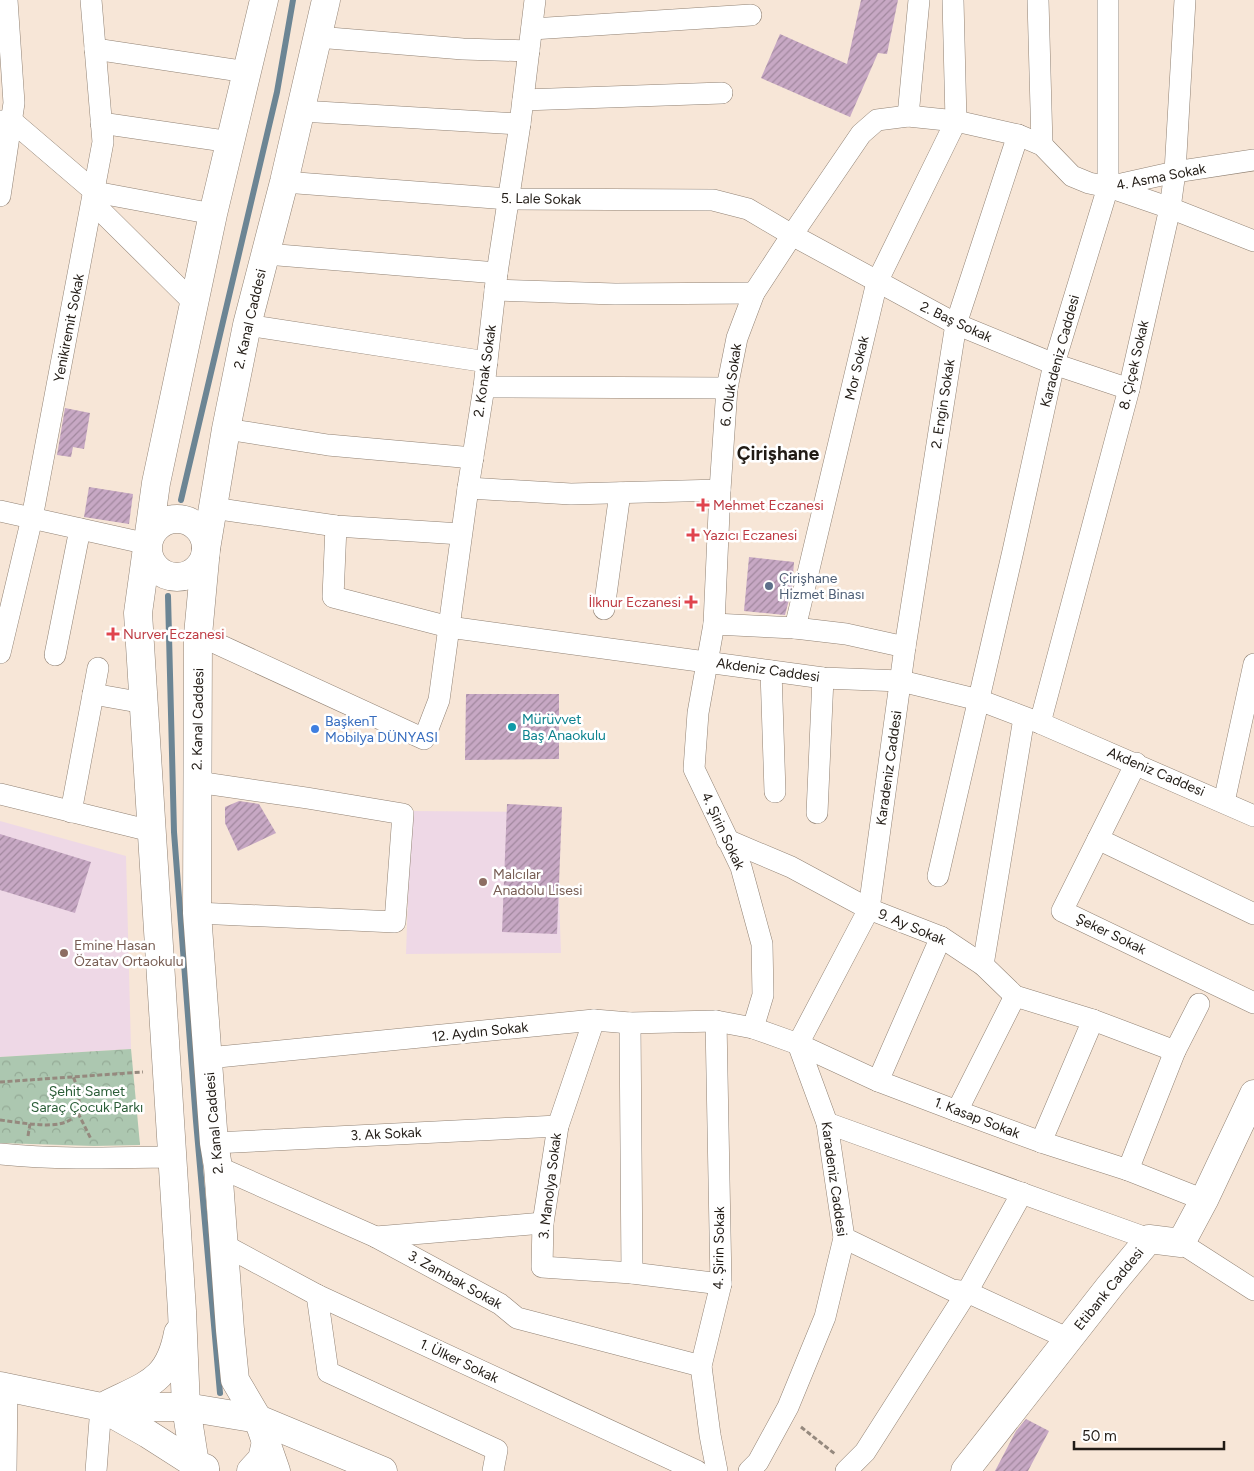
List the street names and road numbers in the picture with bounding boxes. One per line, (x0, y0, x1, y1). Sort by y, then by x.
street label: 4. Asma Sokak (1115, 160, 1207, 194)
street label: 5. Lale Sokak (501, 190, 582, 208)
street label: 2. Kanal Caddesi (230, 267, 270, 371)
street label: Yenikiremit Sokak (50, 272, 88, 384)
street label: Karadeniz Caddesi (1037, 293, 1083, 409)
street label: 2. Baş Sokak (917, 298, 995, 346)
street label: 8. Çiçek Sokak (1115, 319, 1153, 411)
street label: 2. Konak Sokak (470, 323, 500, 418)
street label: Mor Sokak (841, 334, 873, 402)
street label: 6. Oluk Sokak (717, 342, 745, 428)
street label: 2. Engin Sokak (928, 358, 958, 450)
street label: Akdeniz Caddesi (715, 654, 821, 686)
street label: 2. Kanal Caddesi (189, 668, 207, 770)
street label: Karadeniz Caddesi (873, 710, 905, 826)
street label: Akdeniz Caddesi (1105, 744, 1207, 800)
street label: 4. Şirin Sokak (698, 790, 748, 873)
street label: 9. Ay Sokak (876, 905, 949, 949)
street label: Şeker Sokak (1073, 910, 1149, 958)
street label: 12. Aydın Sokak (431, 1018, 529, 1045)
street label: 2. Kanal Caddesi (201, 1071, 227, 1175)
street label: 1. Kasap Sokak (932, 1094, 1022, 1142)
street label: Karadeniz Caddesi (818, 1121, 850, 1237)
street label: 3. Ak Sokak (350, 1124, 422, 1144)
street label: 3. Manolya Sokak (535, 1132, 565, 1240)
street label: 4. Şirin Sokak (710, 1206, 728, 1290)
street label: Etibank Caddesi (1071, 1244, 1147, 1334)
street label: 3. Zambak Sokak (405, 1247, 505, 1313)
street label: 1. Ülker Sokak (417, 1335, 501, 1387)

